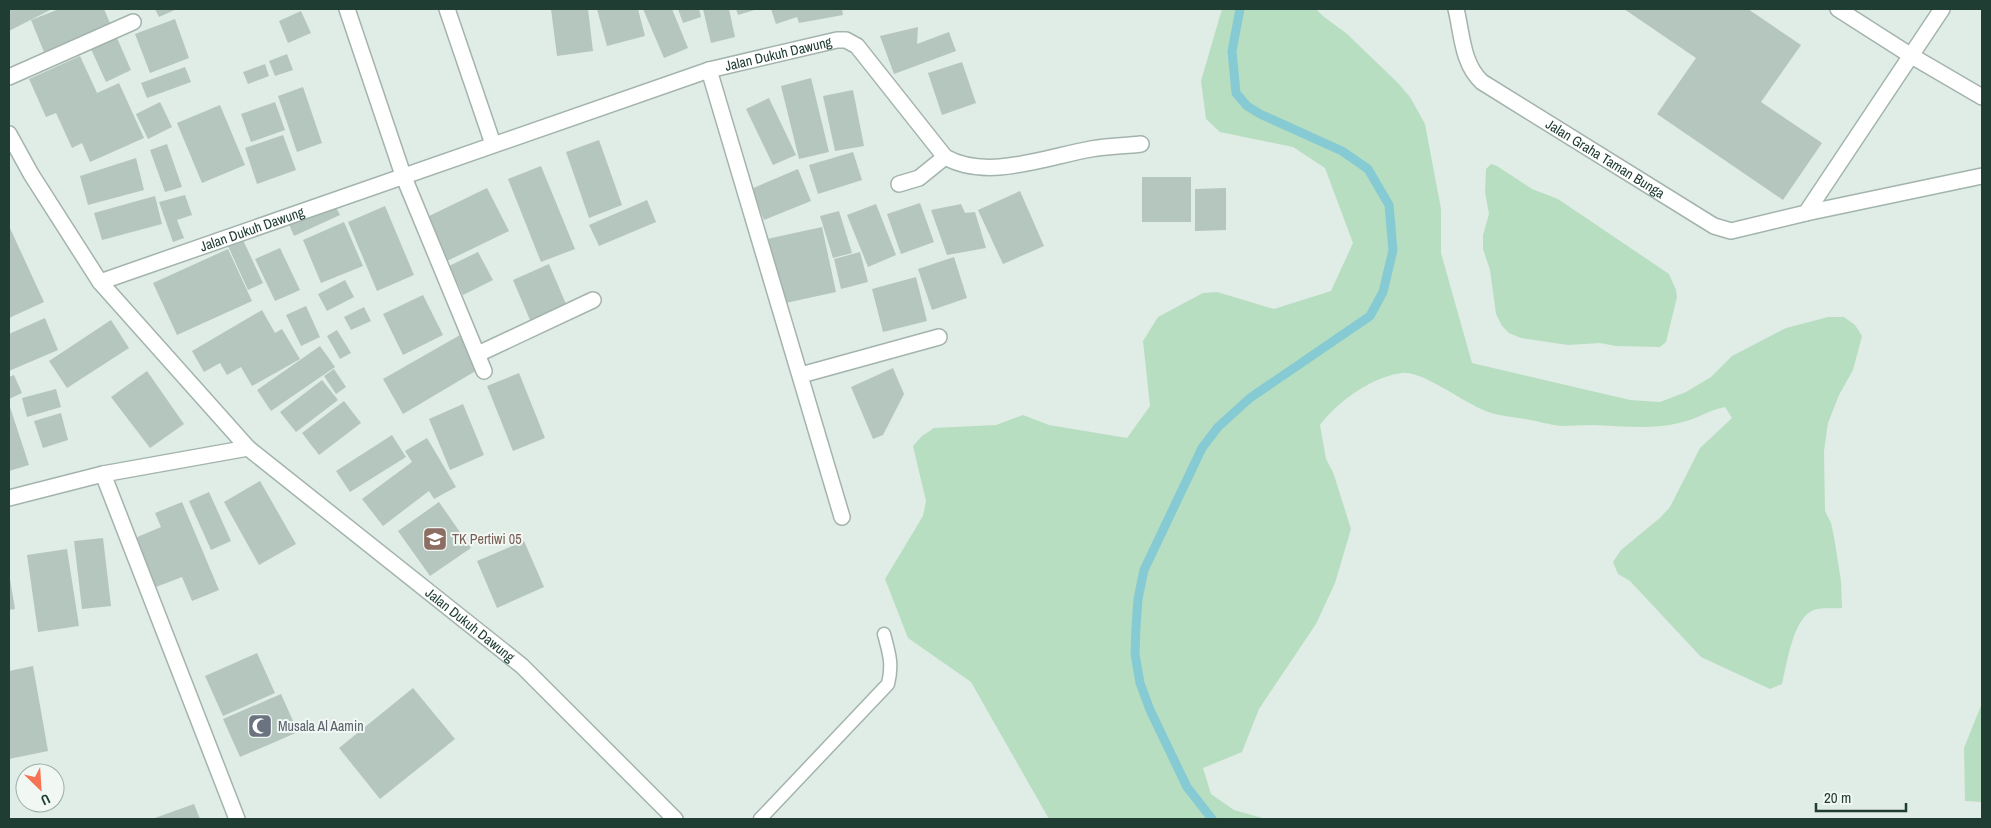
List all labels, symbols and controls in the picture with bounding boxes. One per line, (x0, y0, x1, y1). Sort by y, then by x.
street label: Jalan Dukuh Dawung (723, 32, 834, 75)
street label: Jalan Graha Taman Bunga (1542, 115, 1669, 203)
street label: Jalan Dukuh Dawung (197, 202, 307, 256)
school or university icon: TK Pertiwi 05 (422, 526, 448, 552)
place label: TK Pertiwi 05 (452, 530, 522, 548)
street label: Jalan Dukuh Dawung (422, 584, 519, 666)
mosque icon: Musala Al Aamin (247, 713, 273, 739)
place label: Musala Al Aamin (278, 717, 364, 735)
north arrow (15, 763, 65, 813)
scale bar (1816, 780, 1906, 812)
text: 20 m (1824, 787, 1851, 808)
text: U (38, 790, 53, 810)

